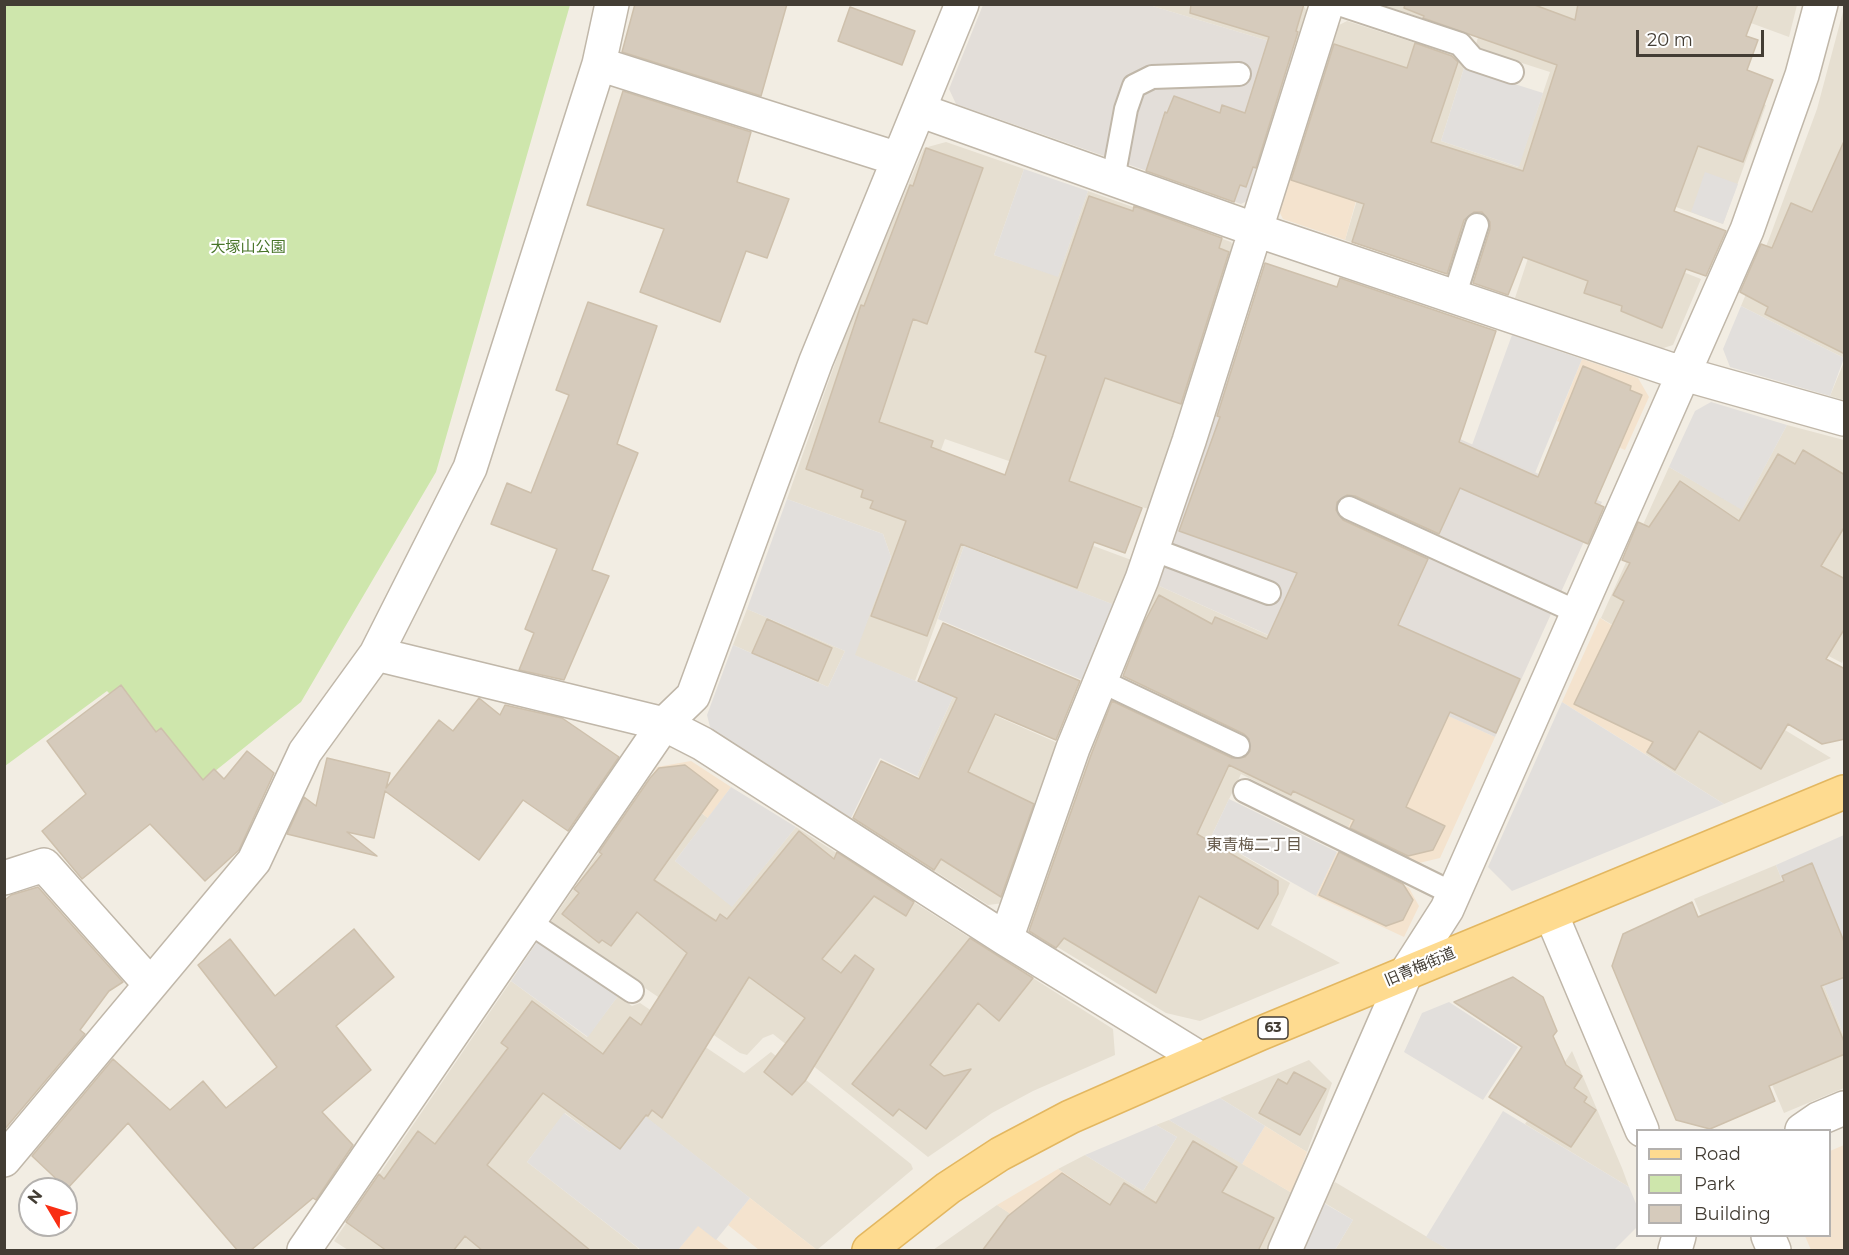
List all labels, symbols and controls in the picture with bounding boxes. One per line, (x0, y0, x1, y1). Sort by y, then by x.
scale bar (1639, 18, 1766, 56)
text: 20 m (1647, 29, 1693, 51)
park label: 大塚山公園 (211, 239, 285, 257)
district label: 東青梅二丁目 (1206, 835, 1302, 855)
street label: 旧青梅街道 (1382, 944, 1458, 990)
road number: 63 (1258, 1017, 1288, 1039)
legend (1636, 1129, 1831, 1237)
text: Road (1694, 1143, 1741, 1165)
text: Park (1694, 1173, 1735, 1195)
north arrow (18, 1177, 78, 1237)
text: N (24, 1186, 46, 1208)
text: Building (1694, 1203, 1771, 1225)

